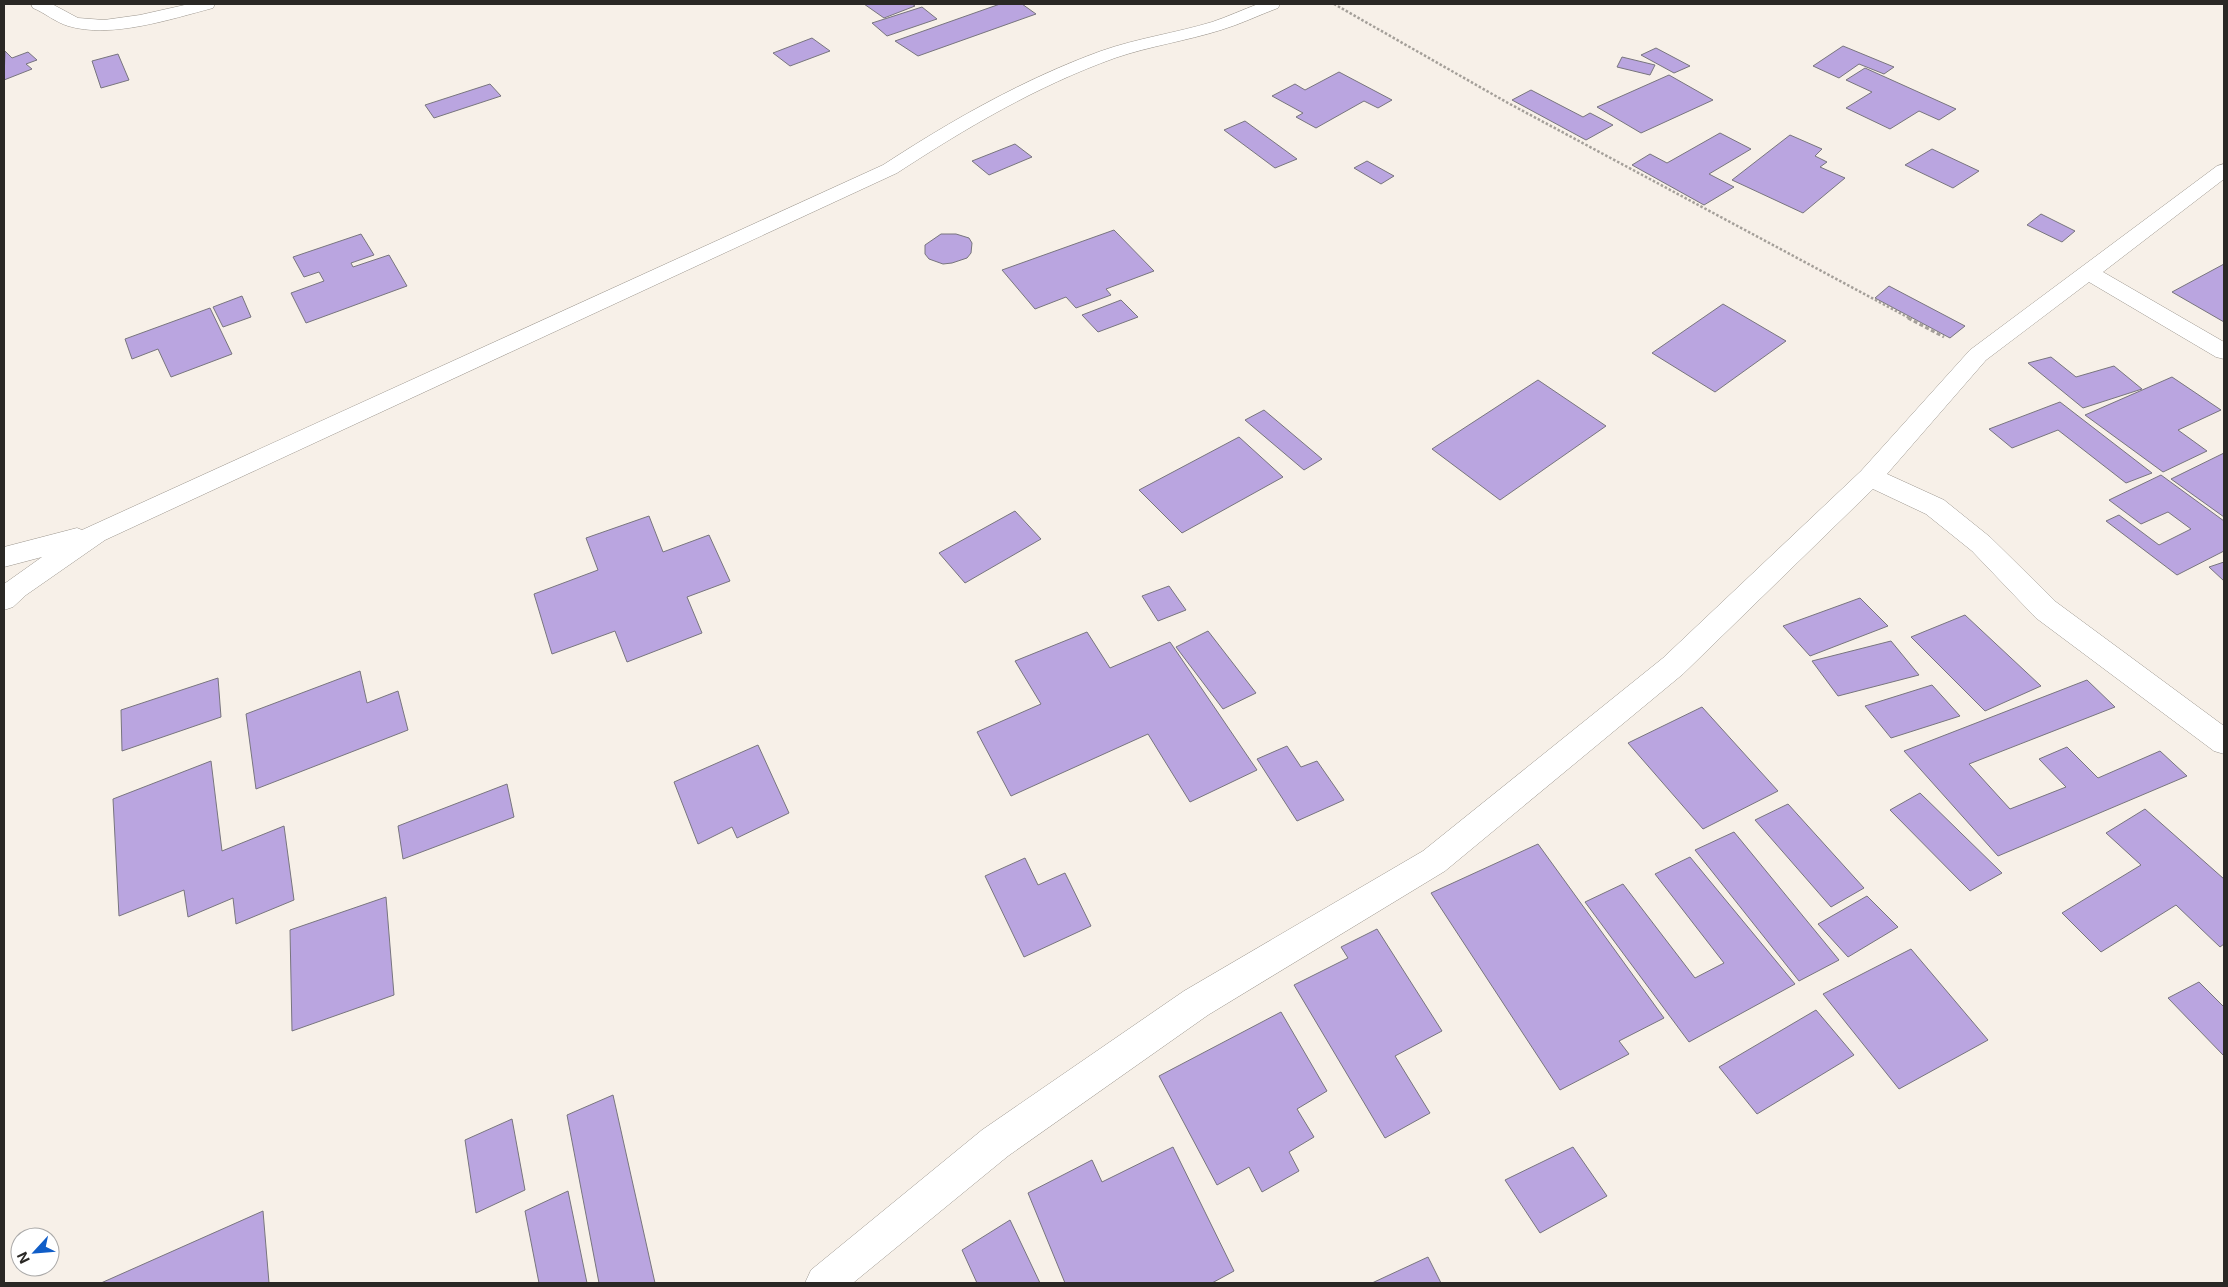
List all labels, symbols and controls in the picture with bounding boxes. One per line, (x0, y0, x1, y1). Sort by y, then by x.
north arrow (10, 1227, 60, 1277)
text: N (13, 1249, 33, 1266)

